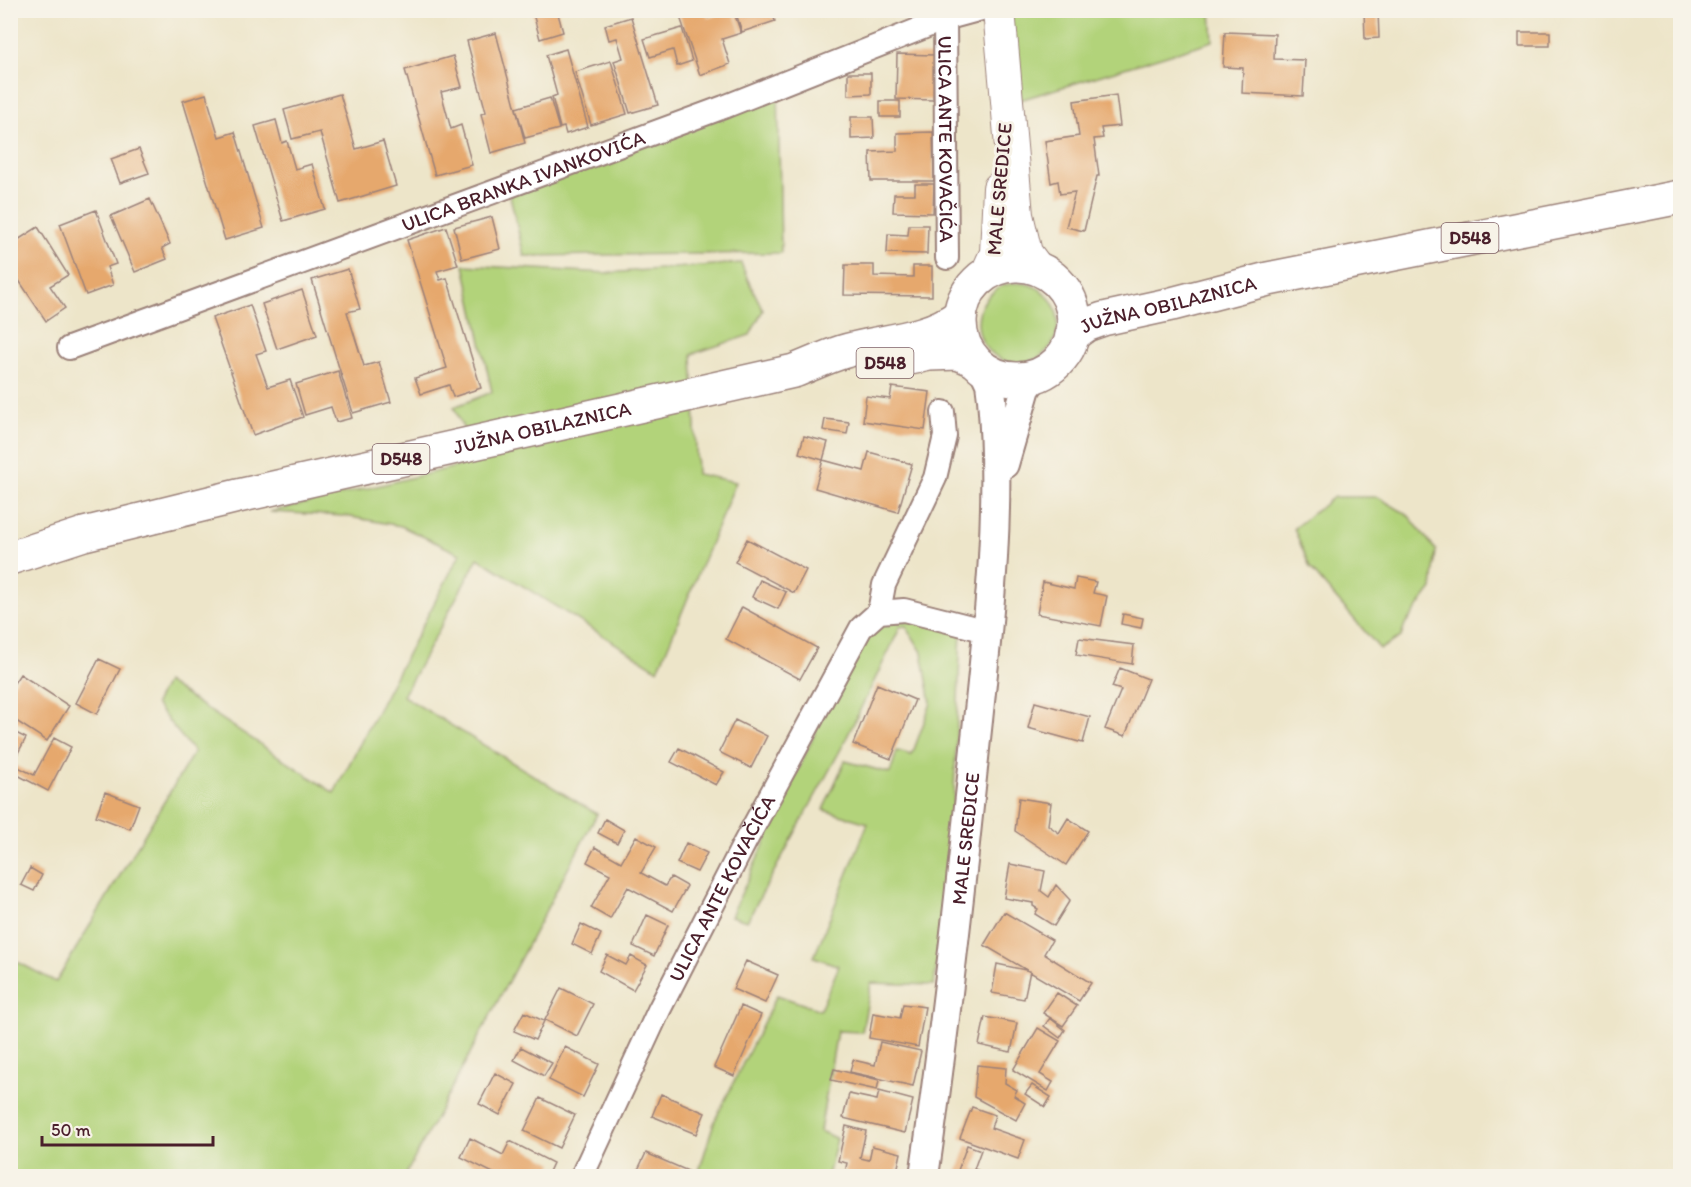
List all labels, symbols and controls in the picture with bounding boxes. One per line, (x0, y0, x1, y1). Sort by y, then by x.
street label: ULICA ANTE KOVAČIĆA (933, 35, 959, 243)
street label: MALE SREDICE (981, 122, 1017, 256)
street label: ULICA BRANKA IVANKOVIĆA (398, 125, 648, 237)
road number: D548 (1442, 223, 1498, 253)
street label: JUŽNA OBILAZNICA (1074, 270, 1259, 338)
road number: D548 (856, 348, 914, 378)
street label: JUŽNA OBILAZNICA (451, 396, 633, 459)
road number: D548 (372, 444, 430, 474)
street label: MALE SREDICE (946, 771, 984, 906)
street label: ULICA ANTE KOVAČIĆA (664, 791, 780, 986)
scale bar (42, 1109, 213, 1147)
text: 50 m (51, 1119, 91, 1141)

